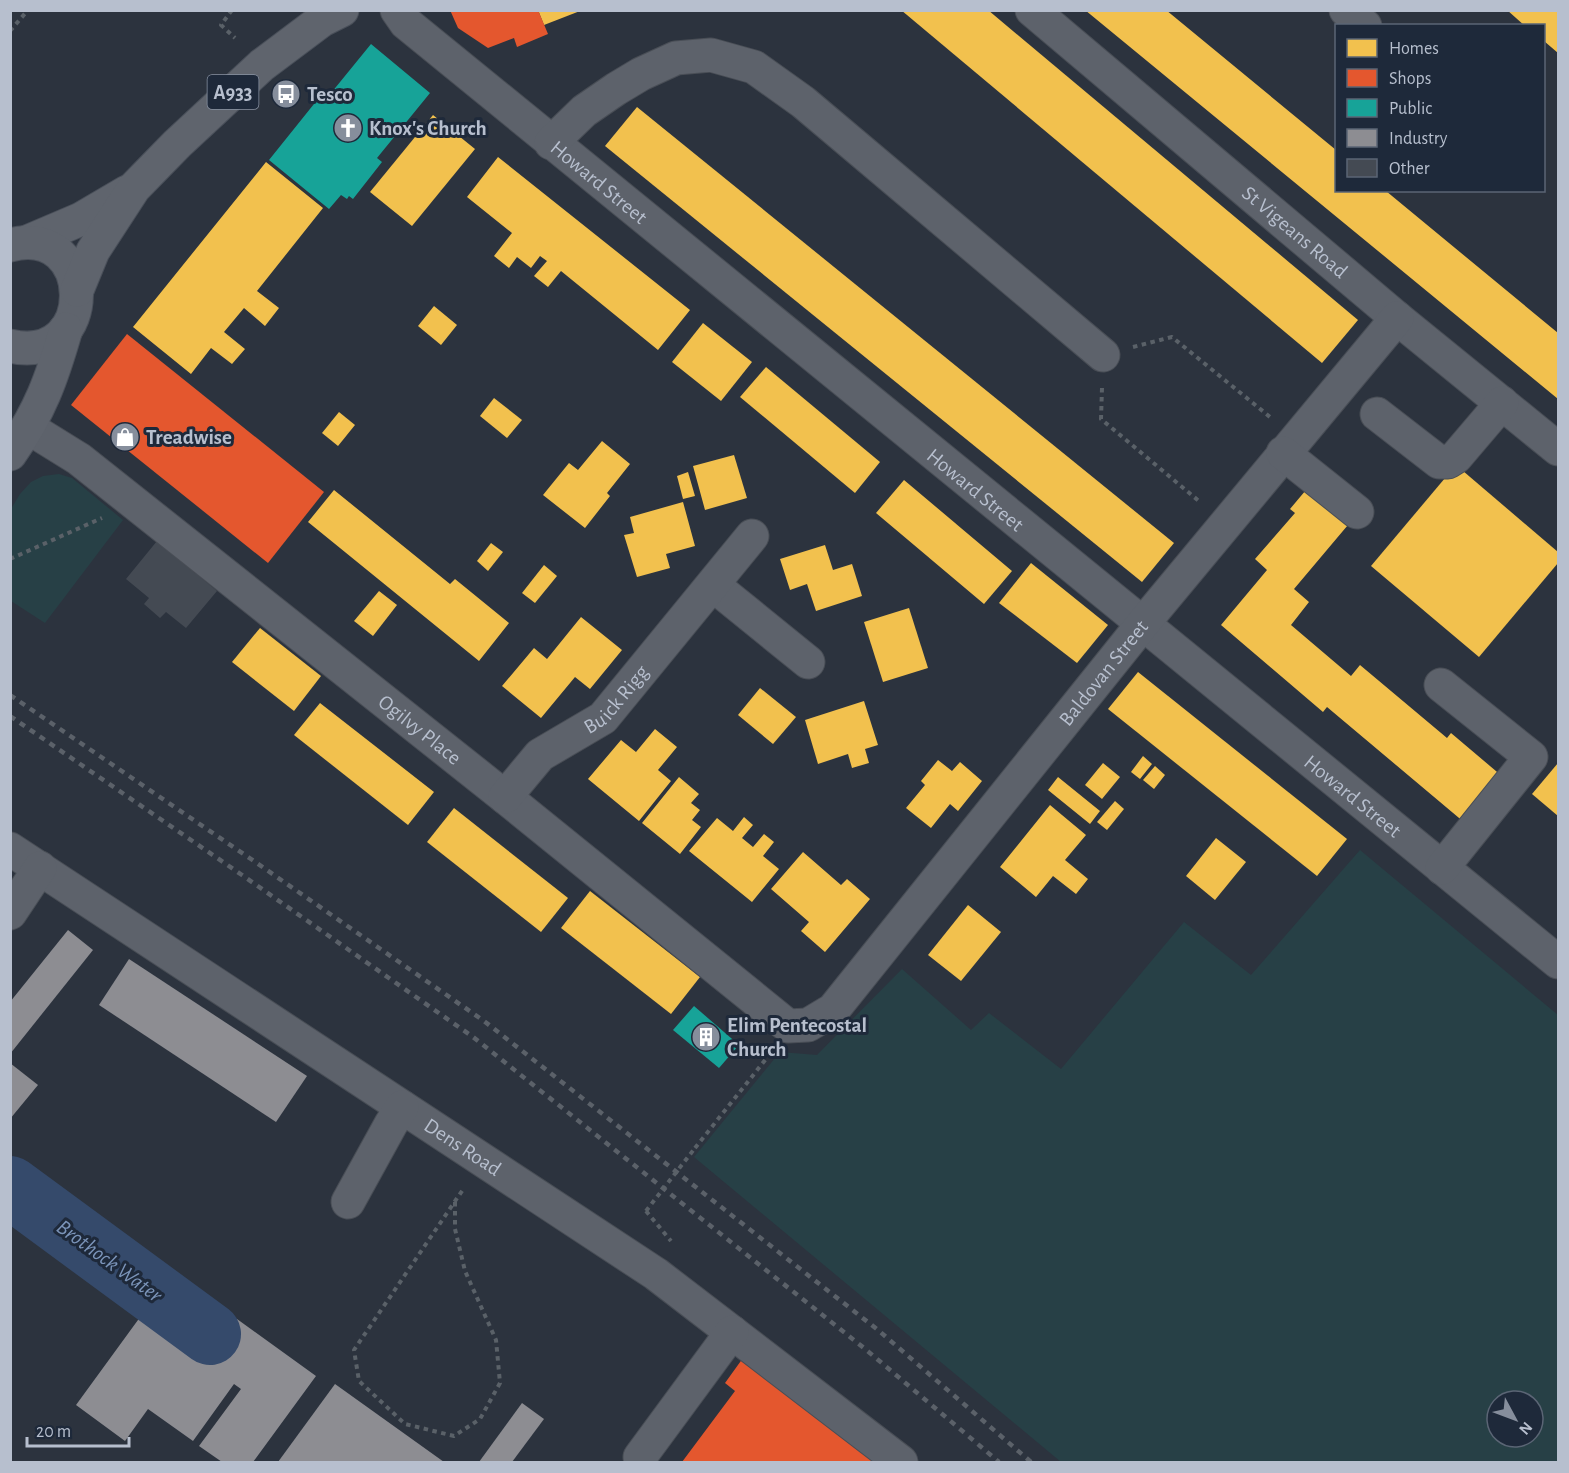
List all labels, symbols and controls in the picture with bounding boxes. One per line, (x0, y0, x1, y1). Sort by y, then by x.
legend (1335, 24, 1545, 192)
text: Homes (1389, 40, 1439, 58)
text: Shops (1389, 70, 1431, 88)
road number: A933 (208, 75, 258, 109)
bus stop icon: Tesco (270, 78, 302, 110)
place label: Tesco (307, 84, 353, 105)
text: Public (1389, 100, 1432, 118)
church icon: Knox's Church (332, 112, 364, 144)
place label: Knox's Church (369, 118, 487, 139)
text: Industry (1389, 130, 1448, 148)
street label: Howard Street (547, 137, 651, 228)
text: Other (1389, 160, 1430, 178)
street label: St Vigeans Road (1238, 182, 1351, 282)
shop icon: Treadwise (109, 421, 141, 453)
place label: Treadwise (146, 427, 232, 448)
street label: Howard Street (923, 445, 1028, 536)
street label: Baldovan Street (1055, 616, 1152, 730)
street label: Buick Rigg (580, 661, 653, 738)
street label: Ogilvy Place (374, 691, 465, 769)
street label: Howard Street (1300, 751, 1405, 842)
place label: Elim Pentecostal Church (727, 1015, 867, 1060)
building icon: Elim Pentecostal Church (690, 1021, 722, 1053)
street label: Dens Road (420, 1115, 505, 1180)
water label: Brothock Water (53, 1215, 167, 1307)
north arrow (1485, 1389, 1545, 1449)
scale bar (27, 1410, 129, 1448)
text: N (1516, 1419, 1535, 1438)
text: 20 m (36, 1423, 71, 1441)

